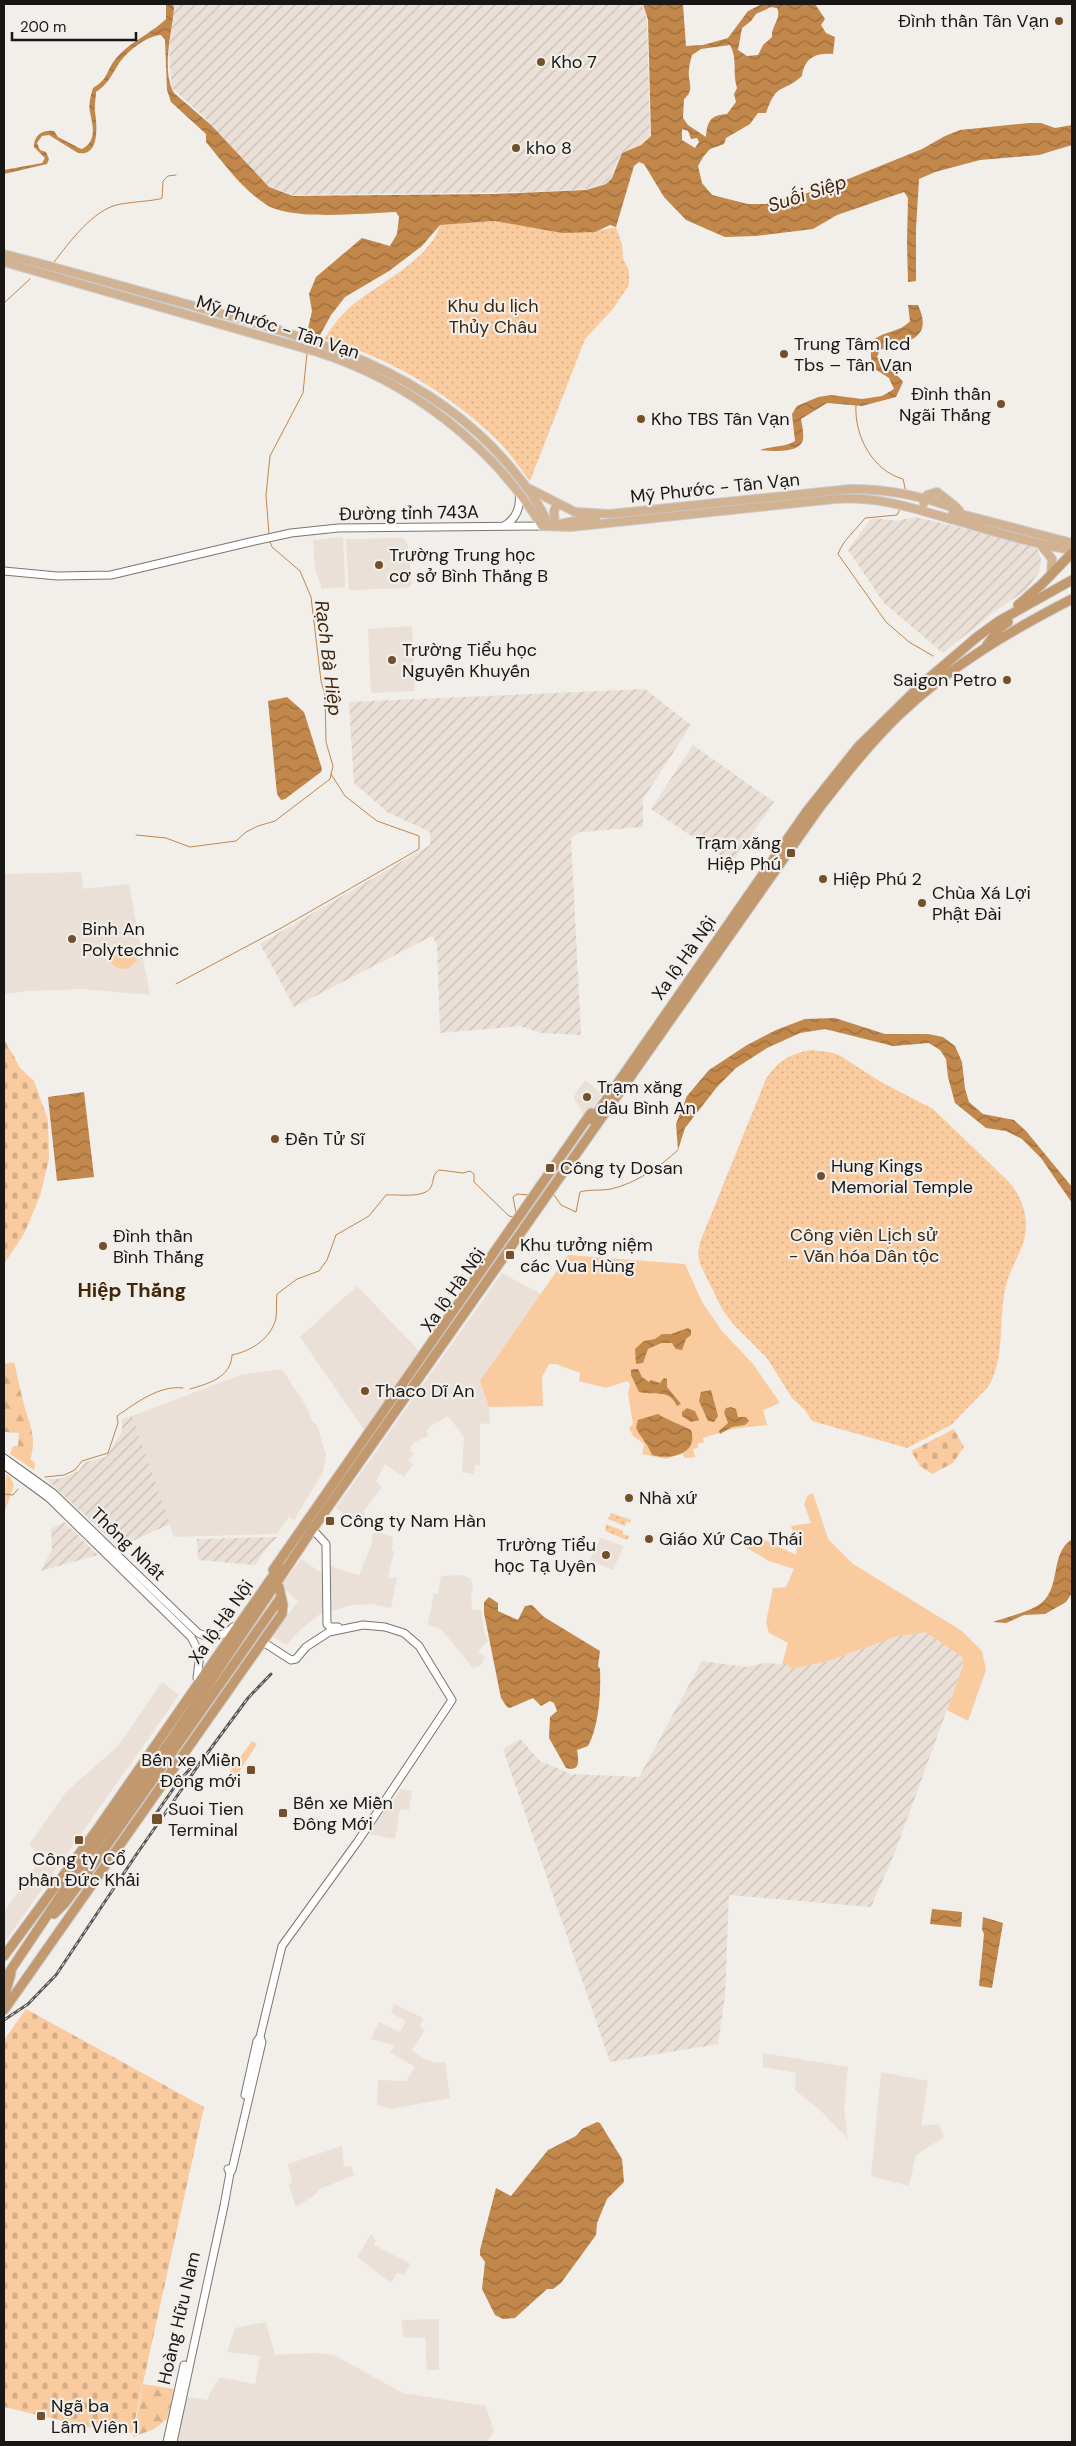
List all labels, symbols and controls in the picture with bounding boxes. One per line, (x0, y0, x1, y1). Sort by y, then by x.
place label: Đình thần Tân Vạn (898, 9, 1049, 33)
scale bar (12, 10, 136, 42)
marker: Đình thần Tân Vạn (1053, 15, 1065, 27)
text: 200 m (20, 17, 66, 37)
place label: Kho 7 (551, 50, 597, 74)
marker: Kho 7 (535, 56, 547, 68)
place label: kho 8 (526, 136, 572, 160)
marker: kho 8 (510, 142, 522, 154)
water label: Suối Siệp (765, 169, 850, 218)
street label: Mỹ Phước - Tân Vạn (193, 289, 363, 365)
park label: Khu du lịch Thủy Châu (447, 294, 539, 339)
place label: Trung Tâm Icd Tbs – Tân Vạn (794, 332, 912, 377)
marker: Trung Tâm Icd Tbs – Tân Vạn (778, 348, 790, 360)
place label: Đình thần Ngãi Thắng (899, 382, 991, 427)
marker: Đình thần Ngãi Thắng (995, 398, 1007, 410)
place label: Kho TBS Tân Vạn (651, 407, 790, 431)
marker: Kho TBS Tân Vạn (635, 413, 647, 425)
street label: Mỹ Phước - Tân Vạn (629, 467, 801, 509)
street label: Đường tỉnh 743A (339, 500, 479, 526)
place label: Trường Trung học cơ sở Bình Thắng B (389, 543, 548, 588)
marker: Trường Trung học cơ sở Bình Thắng B (373, 559, 385, 571)
water label: Rạch Bà Hiệp (309, 599, 348, 717)
place label: Trường Tiểu học Nguyễn Khuyến (402, 638, 537, 683)
marker: Trường Tiểu học Nguyễn Khuyến (386, 654, 398, 666)
place label: Saigon Petro (893, 668, 997, 692)
marker: Saigon Petro (1001, 674, 1013, 686)
place label: Trạm xăng Hiệp Phú (695, 831, 781, 876)
marker: Trạm xăng Hiệp Phú (785, 847, 797, 859)
place label: Hiệp Phú 2 (833, 867, 922, 891)
marker: Hiệp Phú 2 (817, 873, 829, 885)
place label: Chùa Xá Lợi Phật Đài (932, 881, 1031, 926)
marker: Chùa Xá Lợi Phật Đài (916, 897, 928, 909)
street label: Xa lộ Hà Nội (646, 911, 722, 1005)
place label: Binh An Polytechnic (82, 917, 179, 962)
marker: Binh An Polytechnic (66, 933, 78, 945)
place label: Trạm xăng dầu Bình An (597, 1075, 696, 1120)
marker: Trạm xăng dầu Bình An (581, 1091, 593, 1103)
place label: Đền Tử Sĩ (285, 1127, 365, 1151)
marker: Đền Tử Sĩ (269, 1133, 281, 1145)
place label: Hung Kings Memorial Temple (831, 1154, 973, 1199)
place label: Công ty Dosan (560, 1156, 683, 1180)
marker: Công ty Dosan (544, 1162, 556, 1174)
marker: Hung Kings Memorial Temple (815, 1170, 827, 1182)
park label: Công viên Lịch sử - Văn hóa Dân tộc (789, 1223, 939, 1268)
place label: Đình thần Bình Thắng (113, 1224, 204, 1269)
place label: Khu tưởng niệm các Vua Hùng (520, 1233, 653, 1278)
marker: Đình thần Bình Thắng (97, 1240, 109, 1252)
street label: Xa lộ Hà Nội (415, 1243, 491, 1337)
marker: Khu tưởng niệm các Vua Hùng (504, 1249, 516, 1261)
district label: Hiệp Thắng (78, 1277, 187, 1303)
place label: Thaco Dĩ An (375, 1379, 474, 1403)
marker: Thaco Dĩ An (359, 1385, 371, 1397)
place label: Nhà xứ (639, 1486, 697, 1510)
marker: Nhà xứ (623, 1492, 635, 1504)
street label: Thống Nhất (85, 1502, 171, 1586)
place label: Công ty Nam Hàn (340, 1509, 486, 1533)
marker: Công ty Nam Hàn (324, 1515, 336, 1527)
place label: Giáo Xứ Cao Thái (659, 1527, 803, 1551)
place label: Trường Tiểu học Tạ Uyên (494, 1533, 596, 1578)
marker: Giáo Xứ Cao Thái (643, 1533, 655, 1545)
marker: Trường Tiểu học Tạ Uyên (600, 1549, 612, 1561)
street label: Xa lộ Hà Nội (183, 1575, 259, 1669)
place label: Bến xe Miền Đông mới (141, 1748, 241, 1793)
marker: Bến xe Miền Đông mới (245, 1764, 257, 1776)
place label: Bến xe Miền Đông Mới (293, 1791, 393, 1836)
place label: Suoi Tien Terminal (168, 1797, 244, 1842)
marker: Bến xe Miền Đông Mới (277, 1807, 289, 1819)
marker: Suoi Tien Terminal (150, 1812, 164, 1826)
marker: Công ty Cổ phần Đức Khải (73, 1834, 85, 1846)
place label: Công ty Cổ phần Đức Khải (18, 1847, 140, 1892)
street label: Hoàng Hữu Nam (152, 2249, 206, 2387)
place label: Ngã ba Lâm Viên 1 (51, 2394, 138, 2439)
marker: Ngã ba Lâm Viên 1 (35, 2410, 47, 2422)

